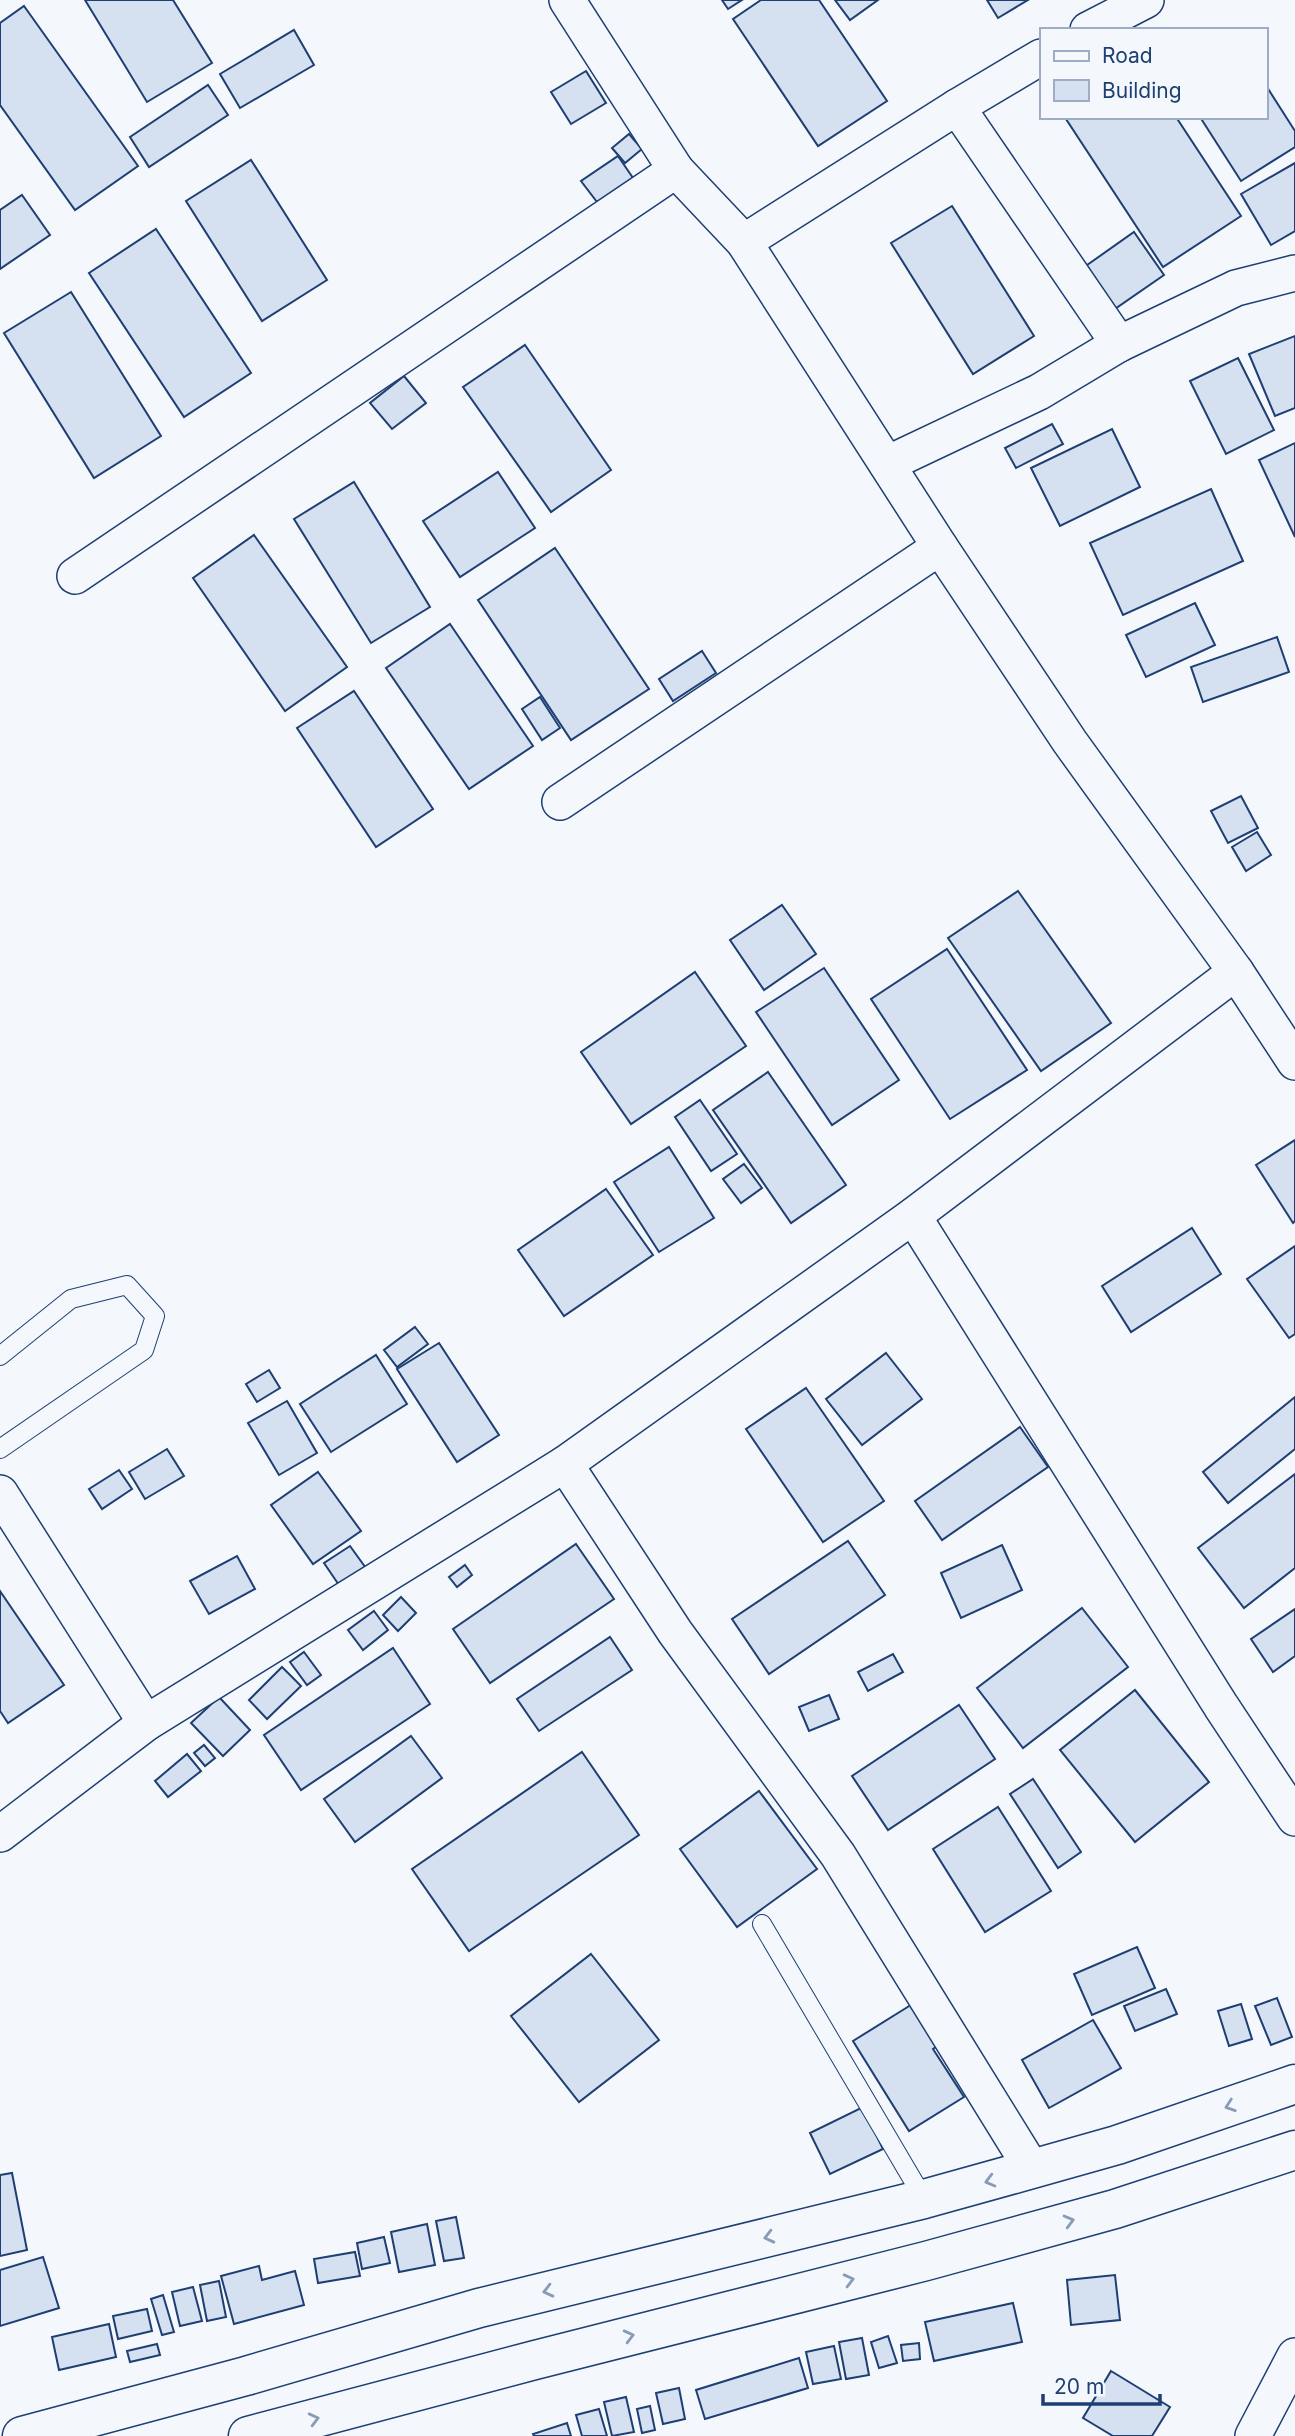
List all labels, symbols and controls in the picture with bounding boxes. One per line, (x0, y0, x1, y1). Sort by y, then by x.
legend (1040, 28, 1267, 119)
text: Road (1102, 43, 1153, 68)
text: Building (1102, 78, 1182, 103)
one-way arrow (1225, 2098, 1237, 2112)
one-way arrow (984, 2173, 996, 2187)
one-way arrow (1063, 2215, 1075, 2229)
one-way arrow (763, 2229, 775, 2243)
one-way arrow (843, 2274, 855, 2288)
one-way arrow (542, 2283, 554, 2297)
one-way arrow (623, 2330, 635, 2344)
scale bar (1043, 2362, 1160, 2406)
text: 20 m (1054, 2374, 1104, 2399)
one-way arrow (308, 2413, 320, 2427)

